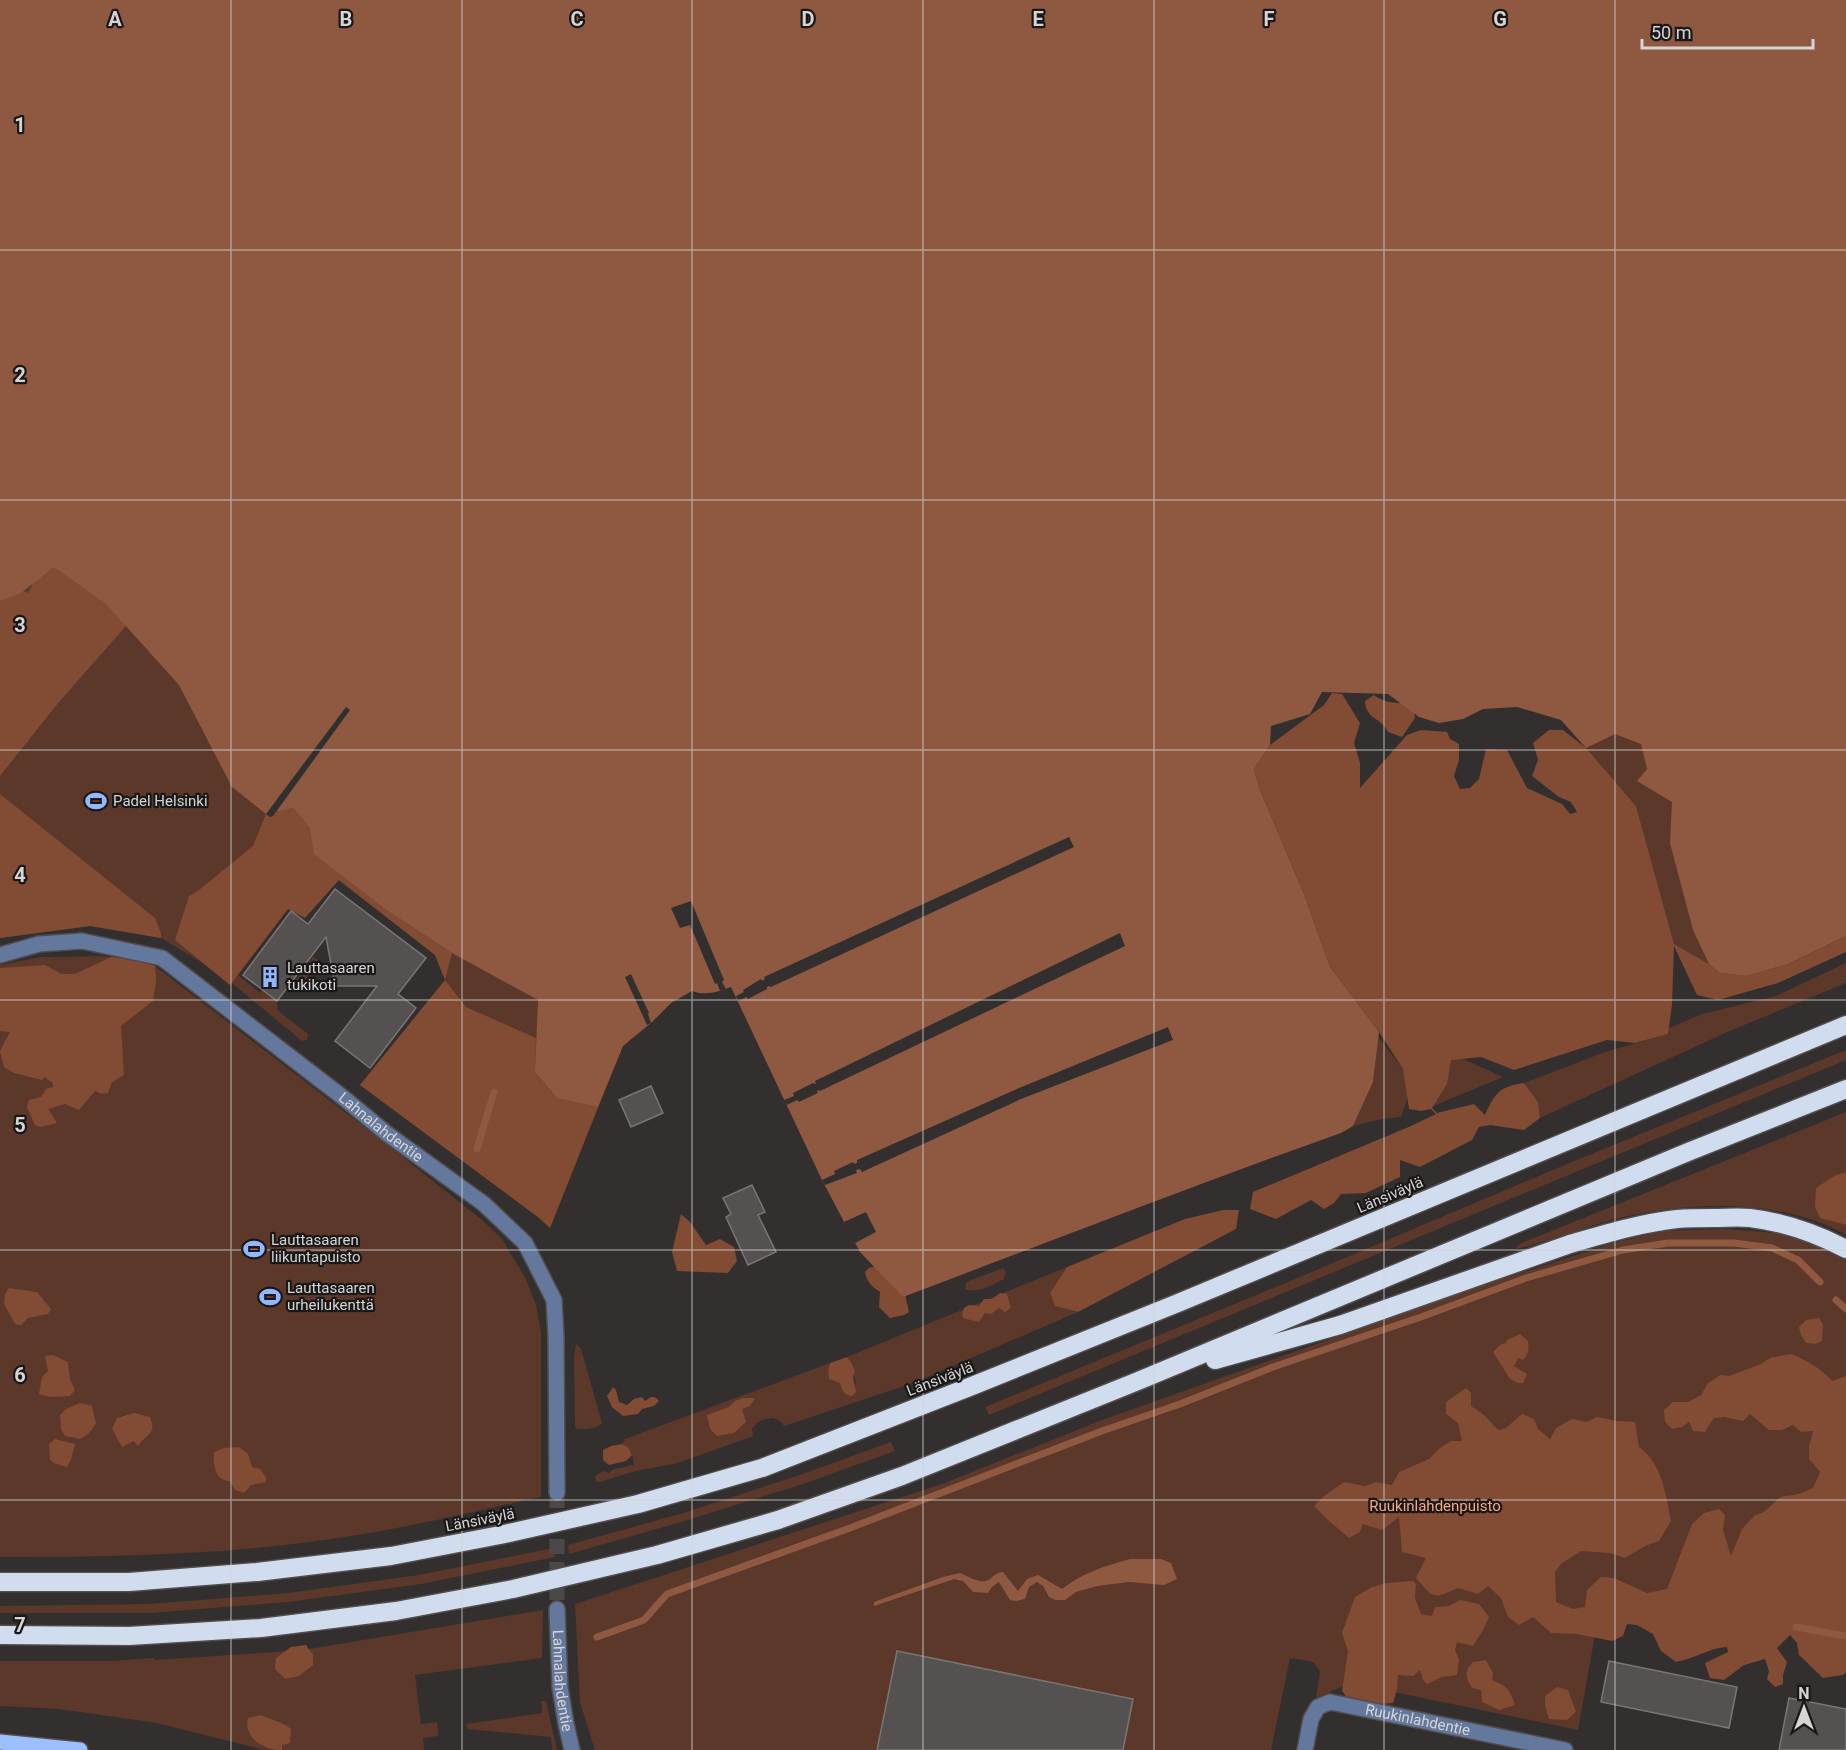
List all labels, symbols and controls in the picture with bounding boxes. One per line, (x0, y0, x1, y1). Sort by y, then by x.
text: A (108, 7, 122, 31)
text: B (340, 7, 352, 31)
text: C (570, 7, 584, 31)
text: D (802, 7, 815, 31)
text: E (1032, 7, 1044, 31)
text: F (1264, 7, 1275, 31)
text: G (1493, 7, 1507, 31)
scale bar (1642, 12, 1813, 50)
text: 50 m (1651, 22, 1691, 43)
text: 1 (14, 113, 26, 137)
text: 2 (14, 363, 26, 387)
text: 3 (14, 613, 26, 637)
sports icon: Padel Helsinki (84, 789, 108, 813)
place label: Padel Helsinki (113, 792, 208, 810)
text: 4 (14, 863, 26, 887)
place label: Lauttasaaren tukikoti (287, 959, 375, 994)
building icon: Lauttasaaren tukikoti (258, 965, 282, 989)
street label: Lahnalahdentie (335, 1088, 427, 1166)
text: 5 (14, 1113, 26, 1137)
street label: Länsiväylä (1354, 1173, 1426, 1217)
place label: Lauttasaaren liikuntapuisto (271, 1231, 361, 1266)
sports icon: Lauttasaaren liikuntapuisto (242, 1237, 266, 1261)
place label: Lauttasaaren urheilukenttä (287, 1279, 375, 1314)
sports icon: Lauttasaaren urheilukenttä (258, 1285, 282, 1309)
street label: Länsiväylä (904, 1358, 976, 1400)
text: 6 (14, 1363, 26, 1387)
park label: Ruukinlahdenpuisto (1369, 1497, 1501, 1515)
street label: Länsiväylä (444, 1504, 516, 1536)
text: 7 (14, 1613, 26, 1637)
street label: Lahnalahdentie (549, 1629, 576, 1734)
north arrow (1774, 1678, 1834, 1738)
text: N (1798, 1684, 1810, 1703)
street label: Ruukinlahdentie (1364, 1700, 1472, 1739)

